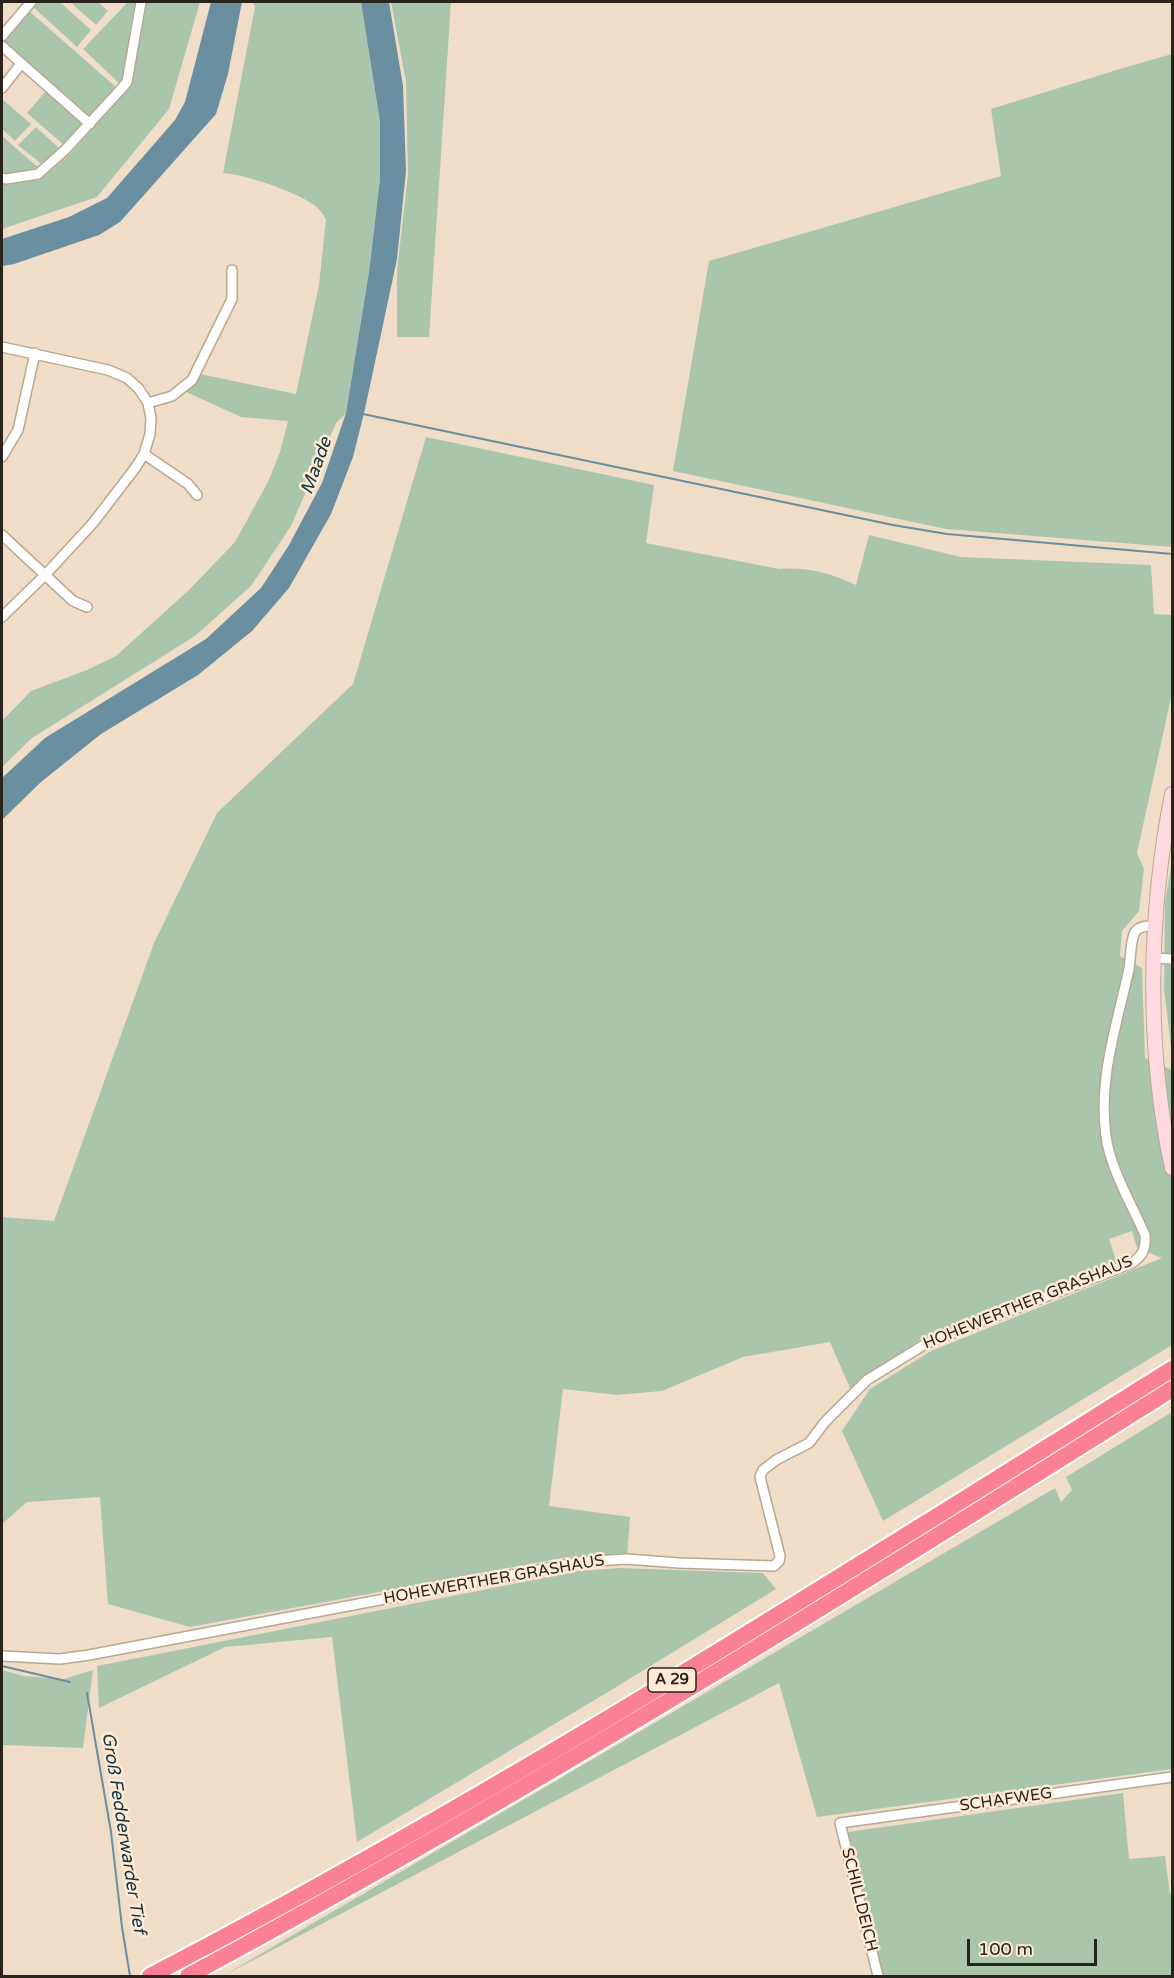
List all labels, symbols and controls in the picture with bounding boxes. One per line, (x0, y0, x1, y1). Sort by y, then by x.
water label: Maade (297, 435, 337, 497)
street label: HOHEWERTHER GRASHAUS (921, 1252, 1135, 1354)
street label: HOHEWERTHER GRASHAUS (382, 1551, 606, 1609)
road number: A 29 (648, 1668, 696, 1692)
water label: Groß Fedderwarder Tief (96, 1731, 150, 1935)
street label: SCHAFWEG (959, 1784, 1053, 1816)
street label: SCHILLDEICH (837, 1846, 881, 1954)
scale bar (970, 1927, 1100, 1965)
text: 100 m (978, 1938, 1033, 1960)

